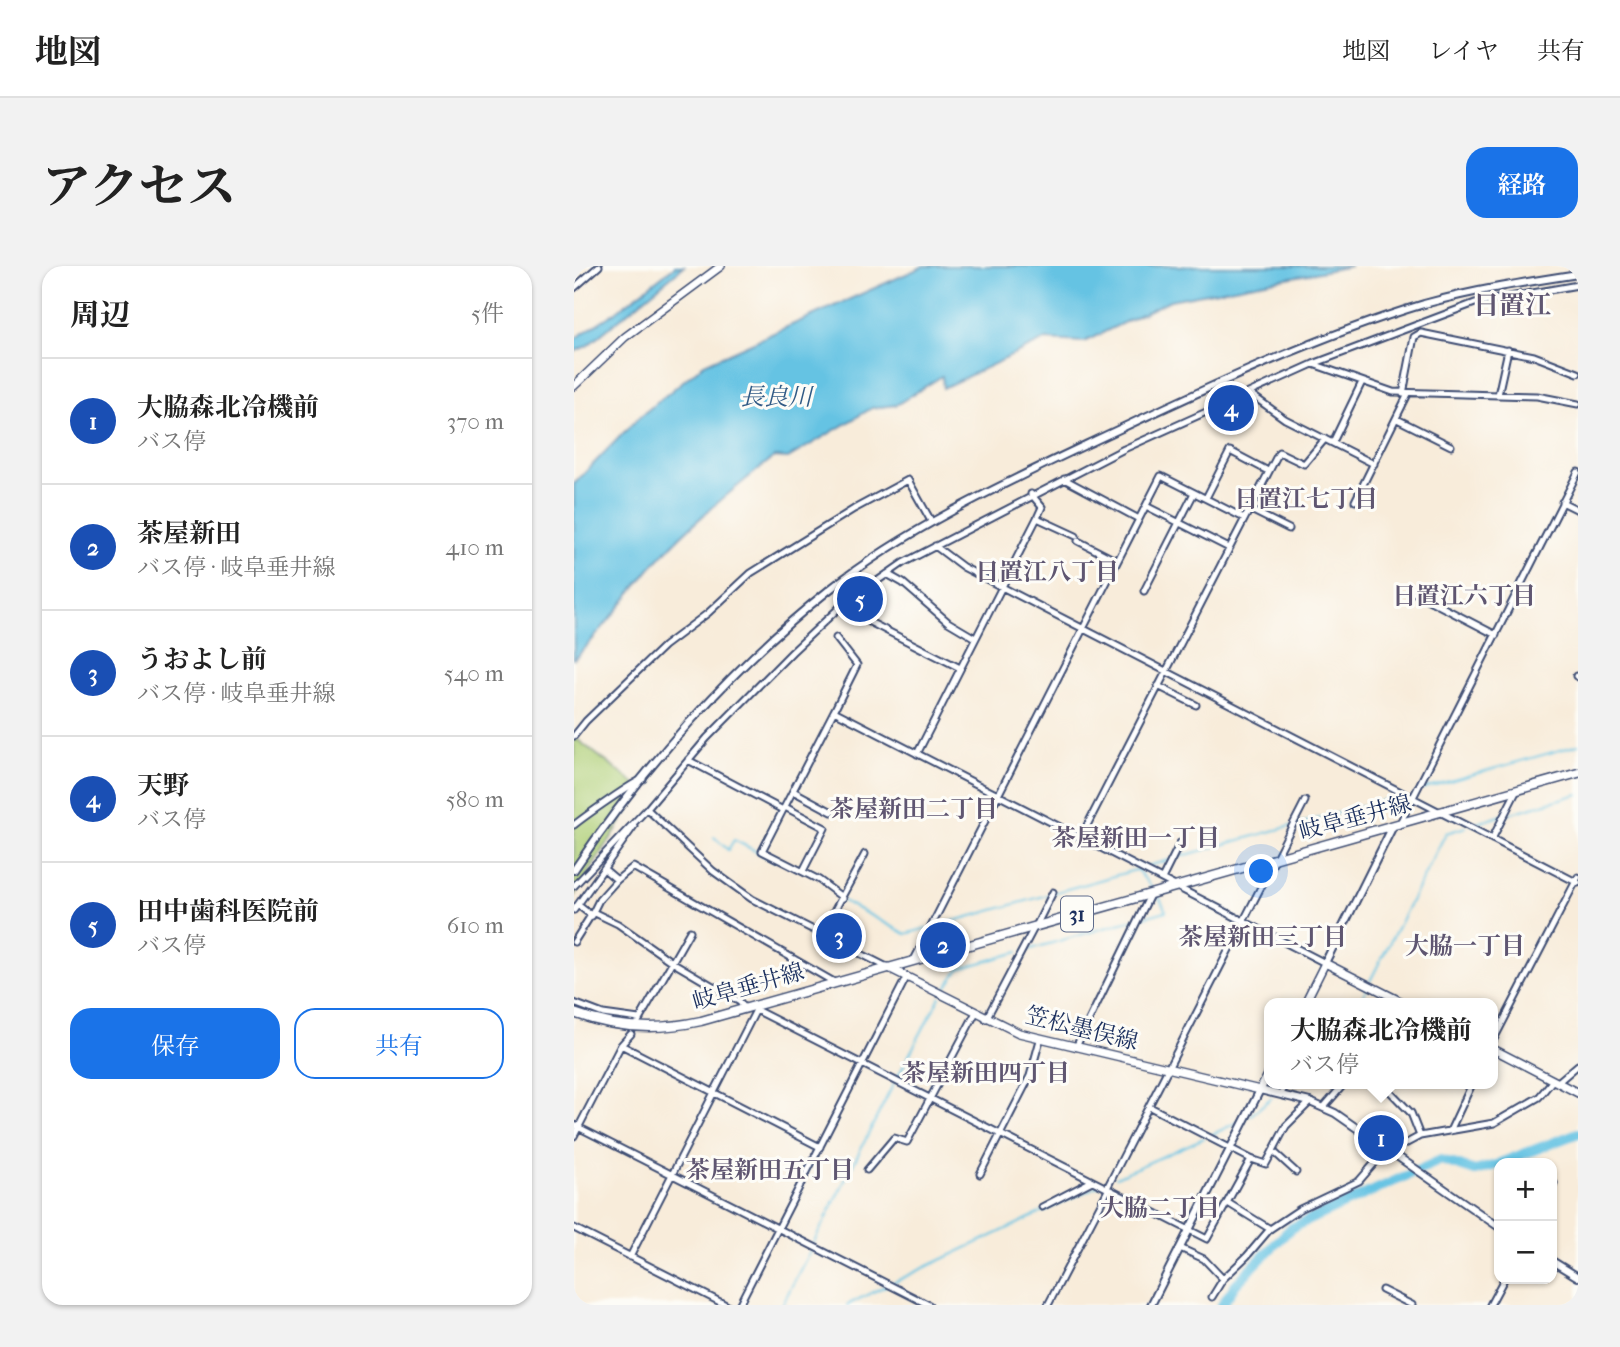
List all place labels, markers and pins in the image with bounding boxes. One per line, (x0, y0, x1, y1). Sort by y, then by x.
pin: 4 (1208, 382, 1254, 434)
pin: 5 (837, 573, 883, 625)
pin: 3 (816, 910, 862, 962)
pin: 2 (920, 919, 966, 971)
pin: 1 (1358, 1112, 1404, 1164)

